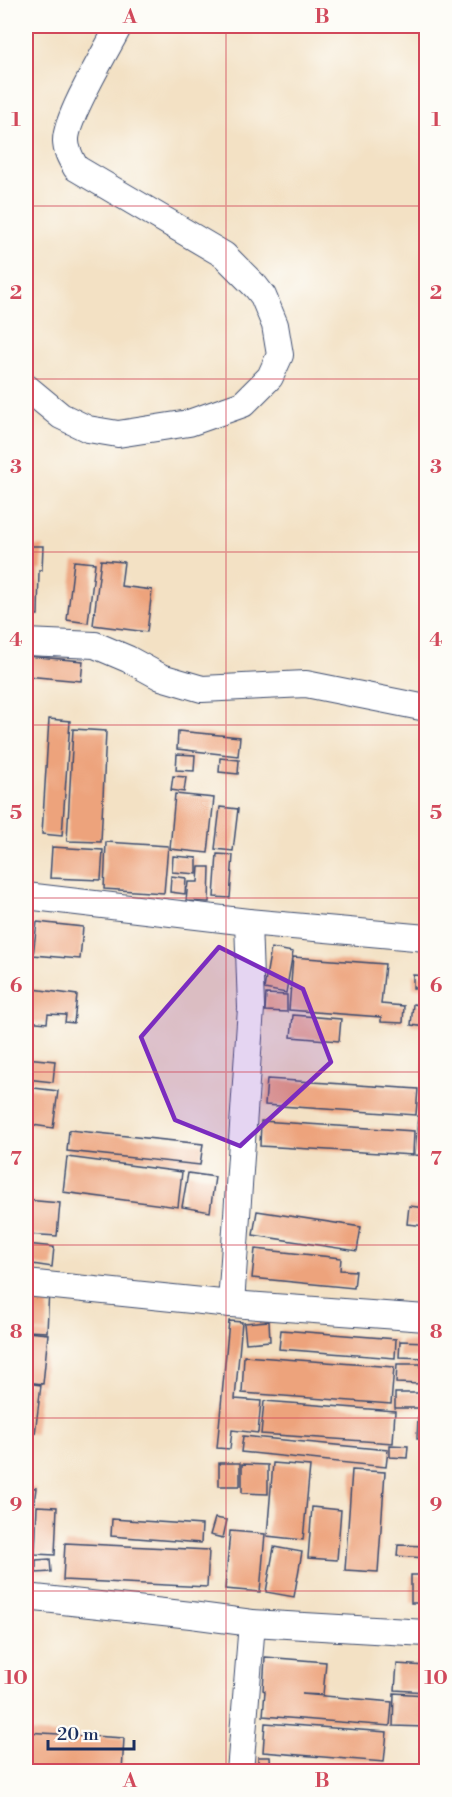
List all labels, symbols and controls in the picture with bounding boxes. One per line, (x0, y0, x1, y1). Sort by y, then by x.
text: A (122, 5, 138, 30)
text: B (314, 5, 330, 30)
text: 1 (11, 108, 21, 133)
text: 1 (431, 108, 441, 133)
text: 2 (10, 281, 22, 306)
text: 2 (430, 281, 442, 306)
text: 3 (10, 455, 22, 480)
text: 3 (430, 455, 442, 480)
text: 4 (9, 628, 23, 653)
text: 4 (429, 628, 443, 653)
text: 5 (10, 801, 22, 826)
text: 5 (430, 801, 442, 826)
text: 6 (10, 974, 23, 999)
text: 6 (430, 974, 443, 999)
text: 7 (10, 1147, 22, 1172)
text: 7 (430, 1147, 442, 1172)
text: 8 (10, 1320, 23, 1345)
text: 8 (430, 1320, 443, 1345)
text: 9 (10, 1493, 22, 1518)
text: 9 (430, 1493, 442, 1518)
text: 10 (4, 1666, 28, 1691)
text: 10 (424, 1666, 448, 1691)
scale bar (48, 1713, 134, 1751)
text: 20 m (57, 1723, 99, 1746)
text: A (122, 1769, 138, 1794)
text: B (314, 1769, 330, 1794)

